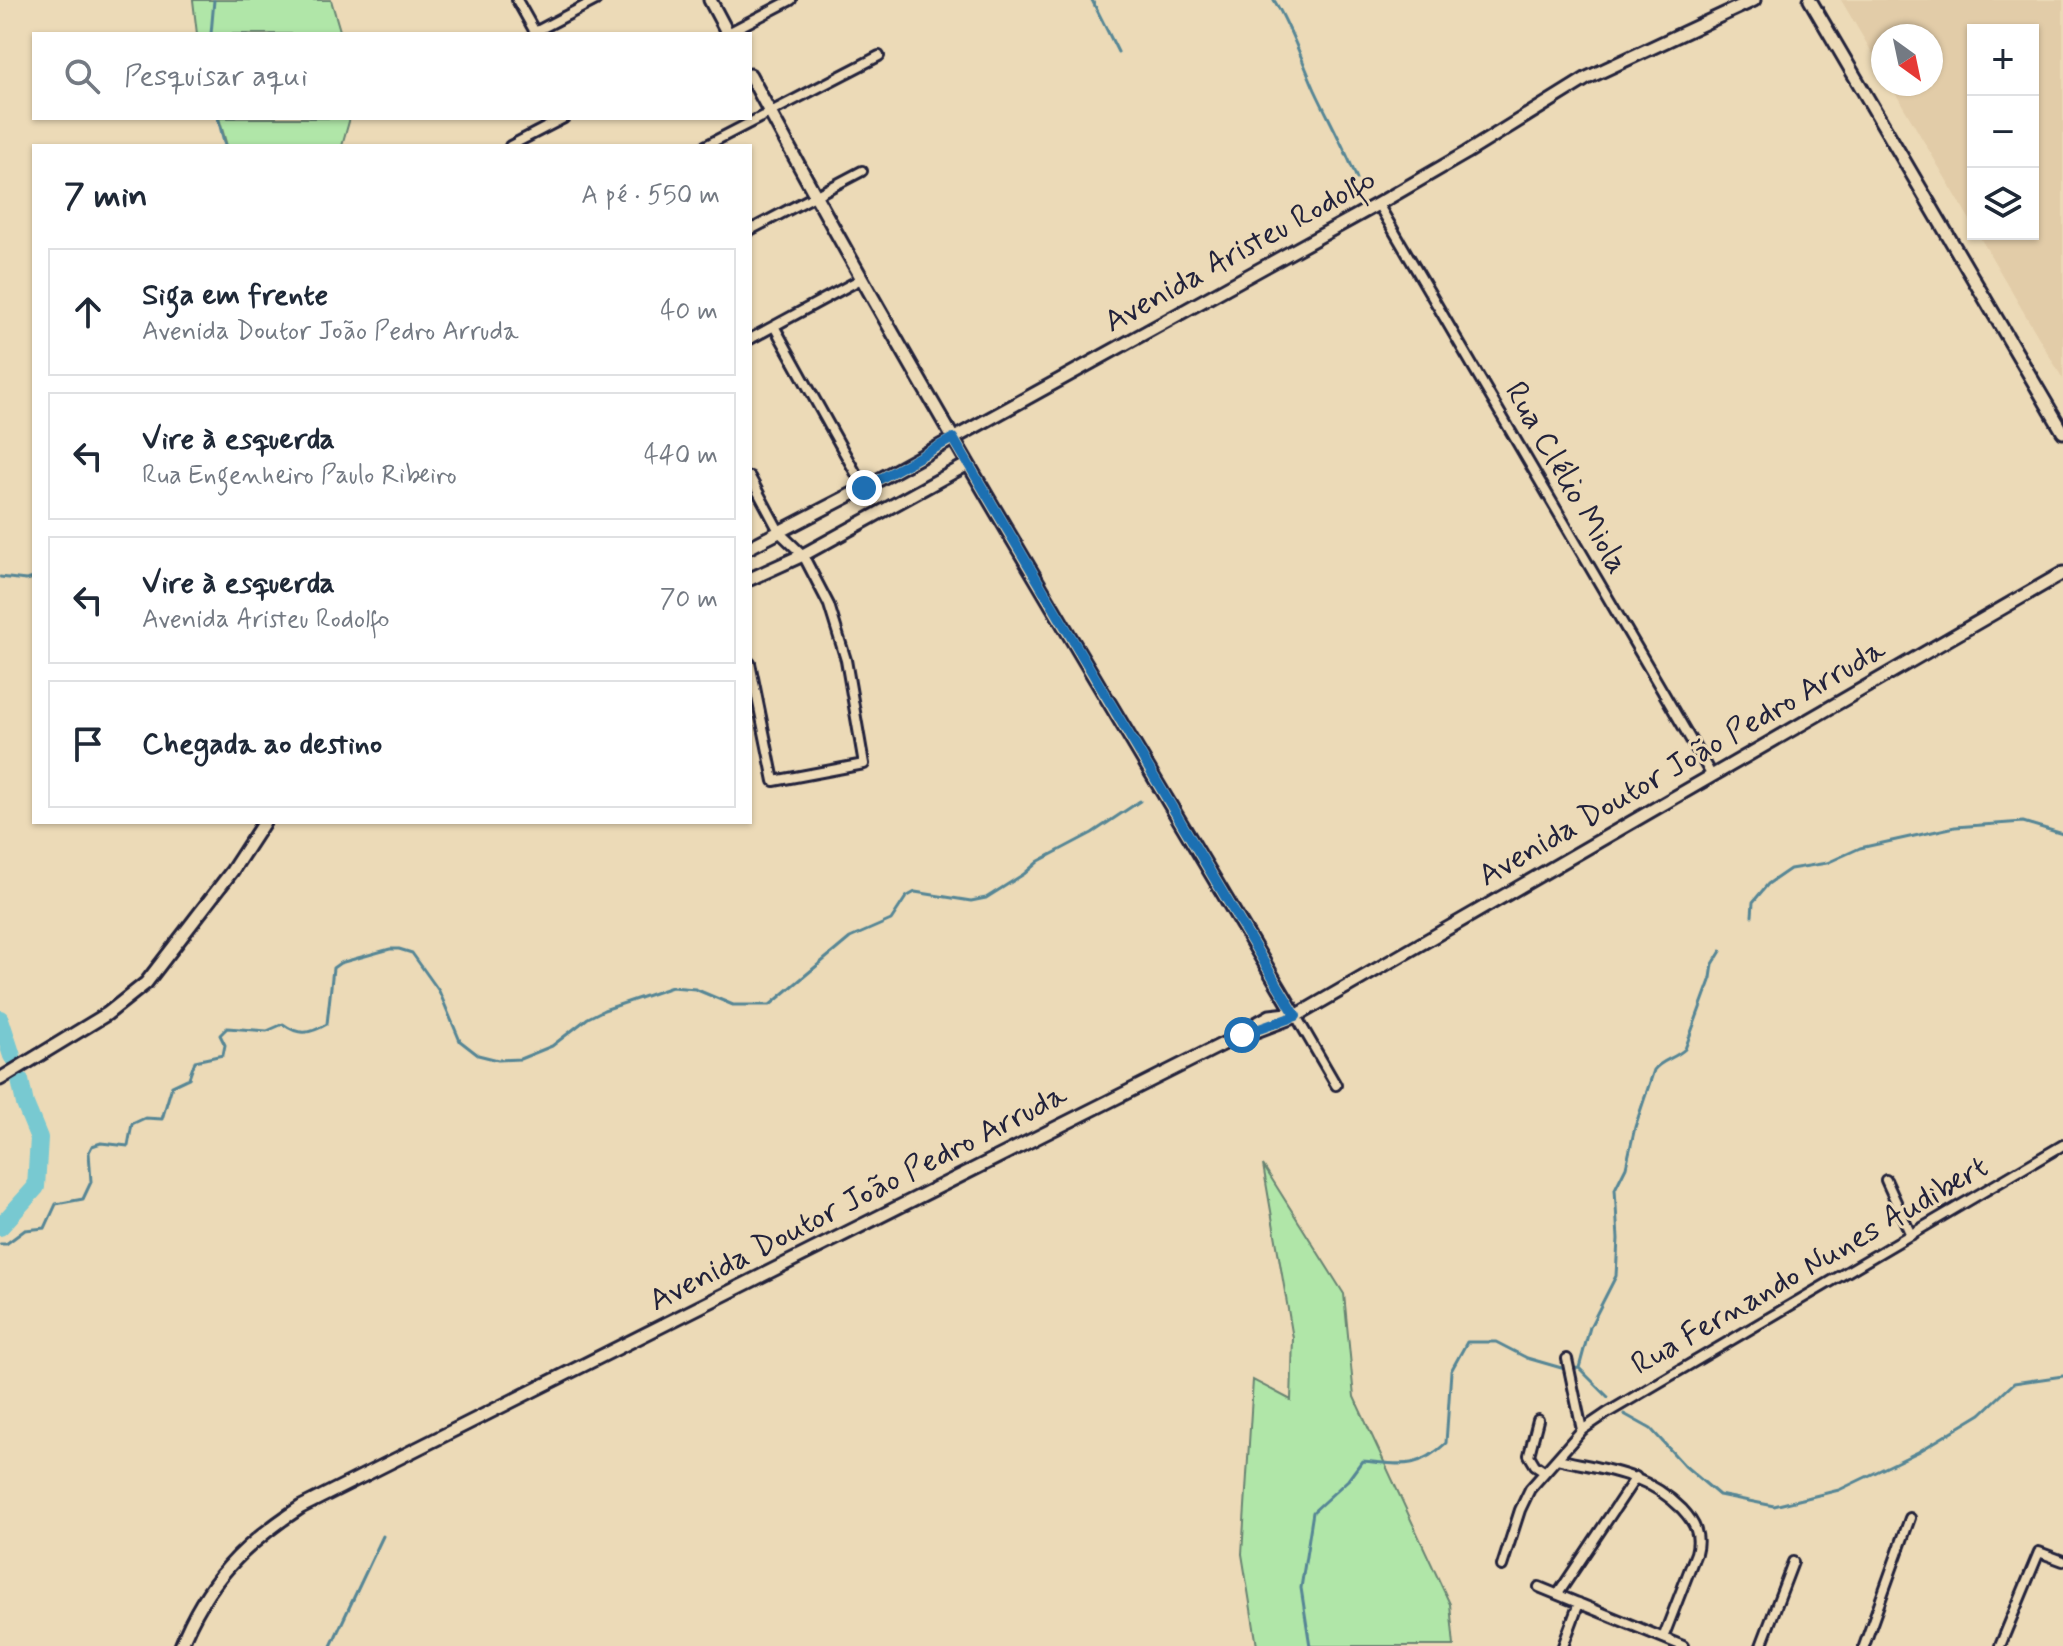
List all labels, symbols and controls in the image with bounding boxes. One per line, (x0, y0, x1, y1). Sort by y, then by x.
north arrow (1871, 24, 1943, 96)
map controls (1967, 24, 2039, 240)
button: + (1967, 24, 2039, 96)
search box (32, 32, 752, 120)
icon: search (60, 54, 104, 98)
text: Pesquisar aqui (124, 57, 308, 96)
button: − (1967, 96, 2039, 168)
street label: Avenida Aristeu Rodolfo (1097, 159, 1384, 345)
button: layers (1967, 168, 2039, 240)
text: 7 min (64, 174, 148, 219)
text: A pé · 550 m (581, 179, 720, 213)
text: Siga em frente (142, 276, 328, 315)
icon: ahead (66, 290, 110, 334)
text: 40 m (660, 295, 718, 329)
text: Avenida Doutor João Pedro Arruda (142, 315, 519, 349)
street label: Rua Clélio Miola (1494, 374, 1638, 582)
text: Vire à esquerda (142, 420, 335, 459)
icon: left (66, 434, 110, 478)
text: 440 m (644, 439, 718, 473)
text: Rua Engenheiro Paulo Ribeiro (142, 459, 457, 493)
route end (846, 470, 882, 506)
text: Vire à esquerda (142, 564, 335, 603)
icon: left (66, 578, 110, 622)
text: 70 m (660, 583, 718, 617)
text: Avenida Aristeu Rodolfo (142, 603, 390, 637)
street label: Avenida Doutor João Pedro Arruda (1471, 629, 1894, 897)
icon: arrive (66, 722, 110, 766)
text: Chegada ao destino (142, 725, 382, 764)
route start (1224, 1017, 1260, 1053)
street label: Avenida Doutor João Pedro Arruda (642, 1074, 1075, 1322)
street label: Rua Fernando Nunes Audibert (1624, 1146, 1996, 1386)

